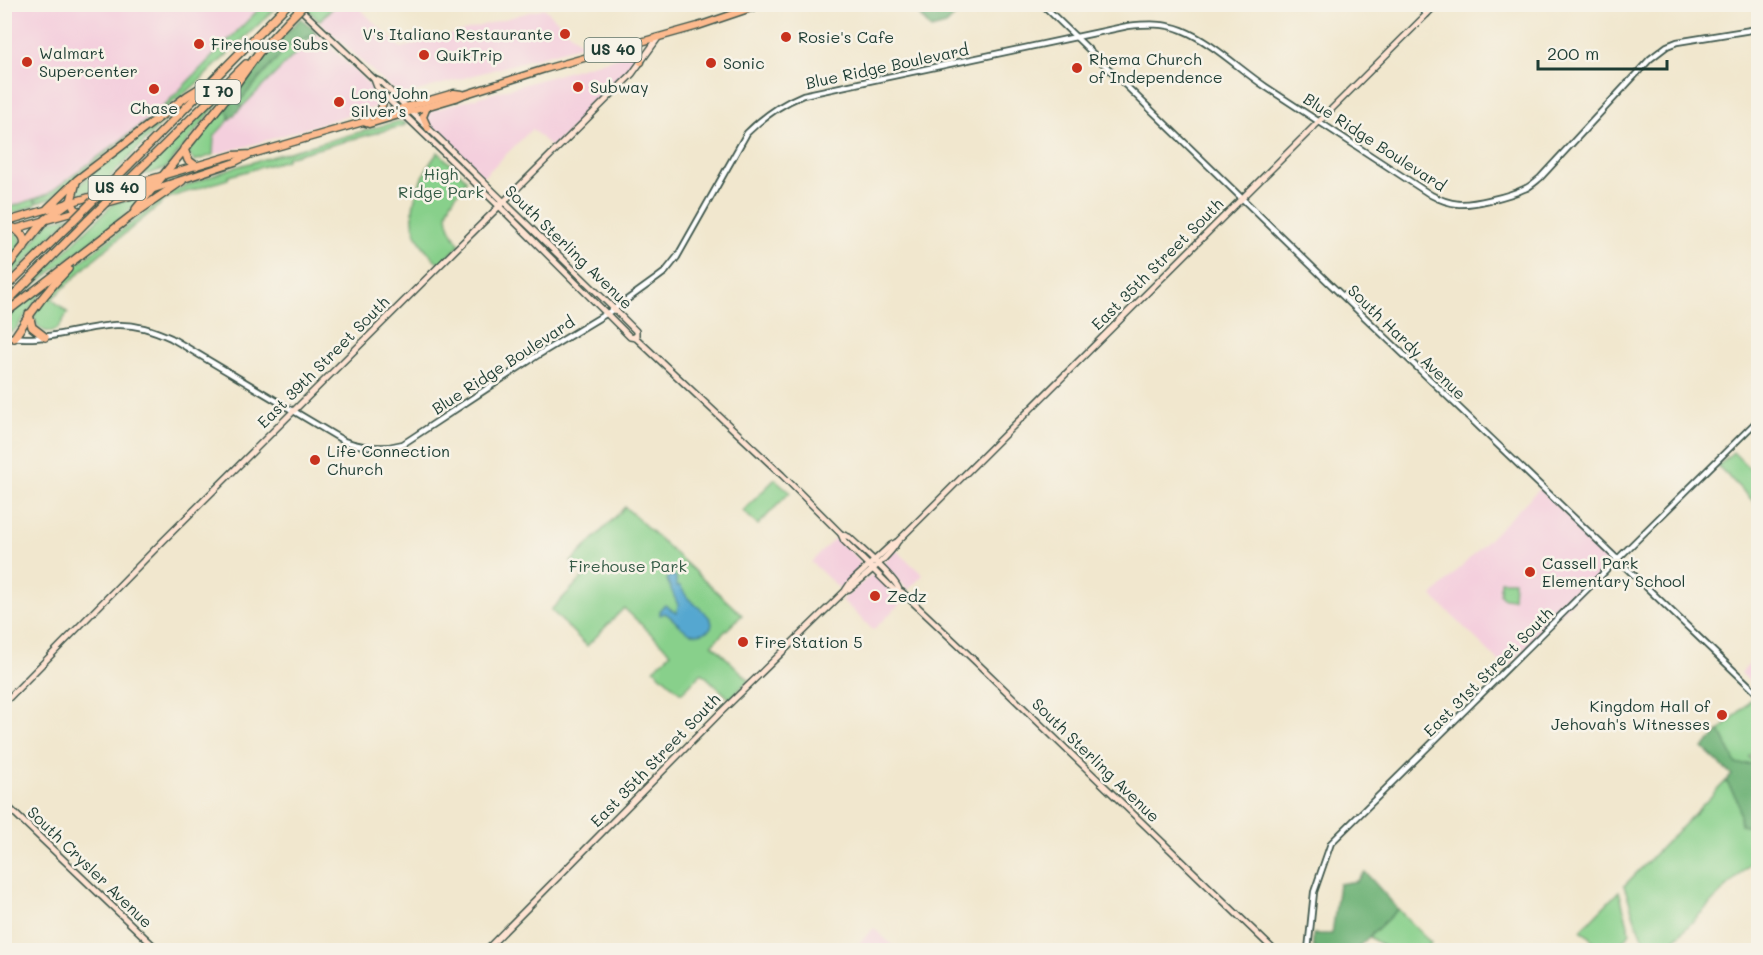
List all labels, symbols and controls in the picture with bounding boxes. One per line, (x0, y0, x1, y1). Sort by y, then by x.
place label: V's Italiano Restaurante (362, 23, 553, 44)
place label: Rosie's Cafe (798, 26, 894, 47)
marker: V's Italiano Restaurante (558, 27, 572, 41)
marker: Rosie's Cafe (779, 30, 793, 44)
place label: Firehouse Subs (211, 33, 329, 54)
scale bar (1538, 33, 1667, 71)
marker: Firehouse Subs (192, 37, 206, 51)
road number: US 40 (584, 38, 642, 62)
street label: Blue Ridge Boulevard (804, 38, 970, 93)
text: 200 m (1547, 41, 1599, 65)
place label: Walmart Supercenter (39, 42, 138, 81)
place label: QuikTrip (436, 44, 502, 65)
marker: QuikTrip (417, 48, 431, 62)
place label: Rhema Church of Independence (1089, 48, 1223, 87)
place label: Sonic (723, 52, 765, 73)
marker: Walmart Supercenter (20, 55, 34, 69)
marker: Sonic (704, 56, 718, 70)
marker: Rhema Church of Independence (1070, 61, 1084, 75)
place label: Subway (590, 76, 649, 97)
road number: I 70 (196, 80, 240, 104)
marker: Subway (571, 80, 585, 94)
marker: Chase (147, 82, 161, 96)
place label: Long John Silver's (351, 82, 428, 121)
street label: Blue Ridge Boulevard (1300, 88, 1451, 196)
marker: Long John Silver's (332, 95, 346, 109)
place label: Chase (130, 97, 178, 118)
park label: High Ridge Park (398, 163, 484, 202)
road number: US 40 (88, 176, 146, 200)
street label: South Sterling Avenue (501, 180, 638, 313)
street label: East 35th Street South (1086, 193, 1227, 334)
street label: South Hardy Avenue (1344, 280, 1471, 404)
street label: East 39th Street South (252, 291, 393, 432)
street label: Blue Ridge Boulevard (427, 311, 578, 419)
place label: Life Connection Church (327, 440, 450, 479)
marker: Life Connection Church (308, 453, 322, 467)
place label: Cassell Park Elementary School (1542, 552, 1686, 591)
park label: Firehouse Park (569, 555, 687, 576)
marker: Cassell Park Elementary School (1523, 565, 1537, 579)
place label: Zedz (887, 585, 927, 606)
marker: Zedz (868, 589, 882, 603)
street label: East 31st Street South (1418, 602, 1557, 741)
place label: Fire Station 5 (755, 631, 863, 652)
marker: Fire Station 5 (736, 635, 750, 649)
street label: East 35th Street South (585, 688, 724, 831)
street label: South Sterling Avenue (1028, 693, 1165, 826)
place label: Kingdom Hall of Jehovah's Witnesses (1551, 695, 1711, 734)
marker: Kingdom Hall of Jehovah's Witnesses (1715, 708, 1729, 722)
street label: South Crysler Avenue (23, 801, 158, 932)

